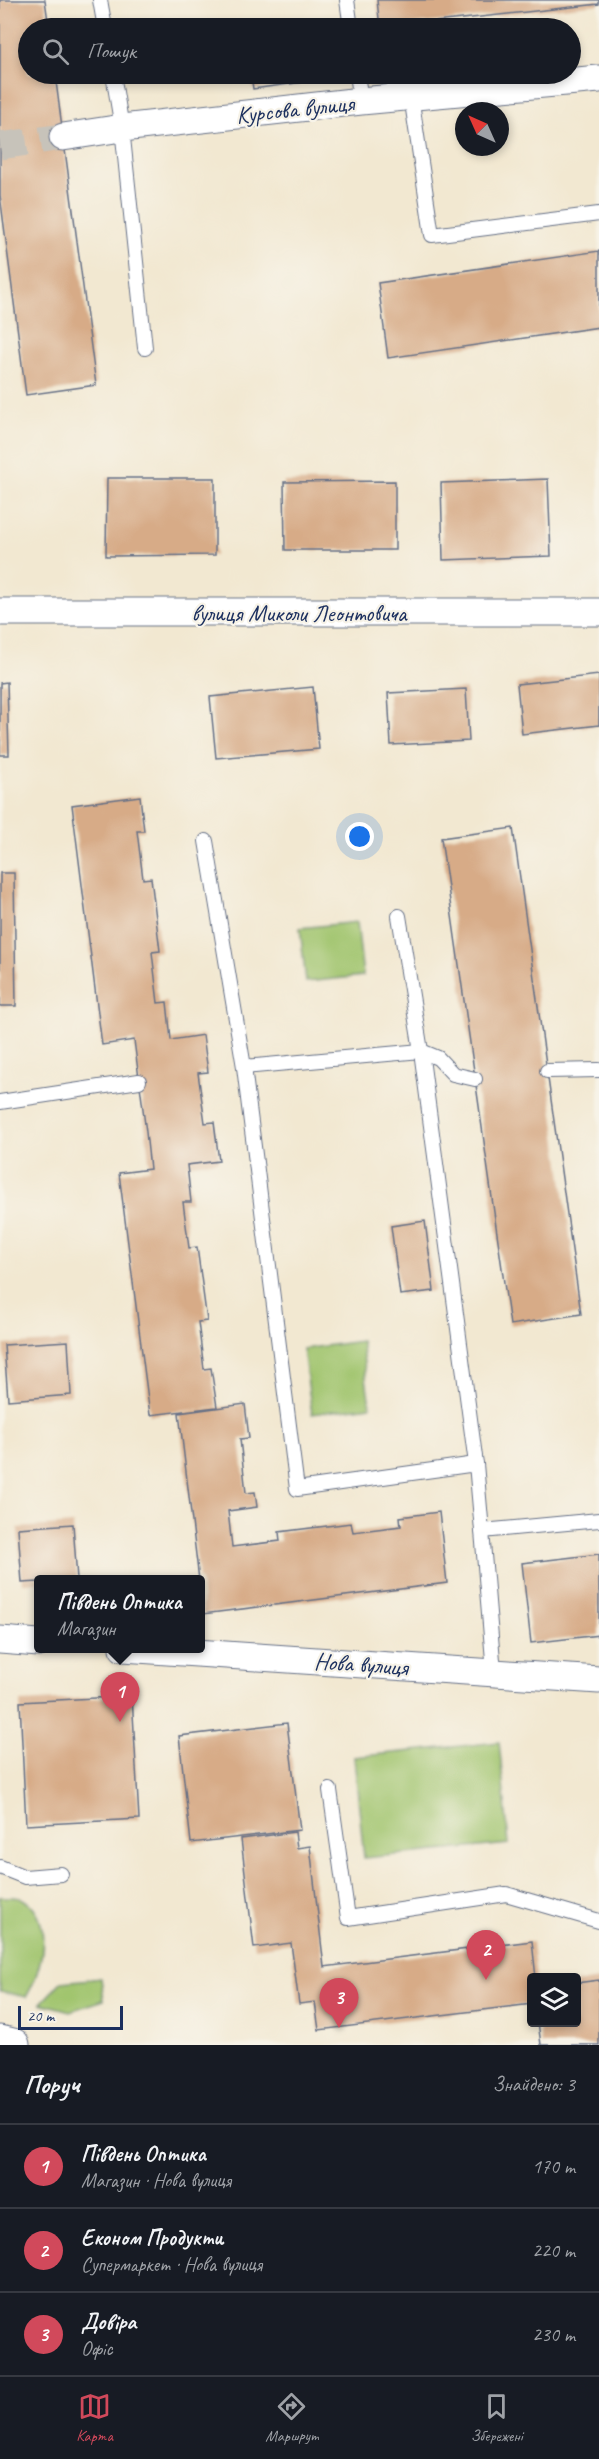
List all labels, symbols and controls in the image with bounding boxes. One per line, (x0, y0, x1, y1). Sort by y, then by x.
search box (18, 18, 581, 84)
icon: search (39, 35, 72, 68)
text: Пошук (87, 37, 136, 65)
street label: Курсова вулиця (235, 88, 357, 130)
north arrow (455, 102, 509, 156)
street label: вулиця Миколи Леонтовича (192, 598, 408, 628)
your location (345, 822, 374, 851)
popup (34, 1575, 205, 1653)
text: Південь Оптика (57, 1588, 182, 1616)
text: Магазин (57, 1616, 115, 1641)
street label: Нова вулиця (313, 1646, 410, 1682)
pin: 1 (100, 1672, 140, 1722)
pin: 2 (466, 1930, 506, 1980)
map controls (527, 1973, 581, 2027)
button: layers (527, 1973, 581, 2027)
pin: 3 (320, 1978, 358, 2028)
scale bar (18, 2003, 123, 2030)
text: 20 m (27, 2006, 54, 2026)
text: Поруч (24, 2068, 80, 2101)
text: Знайдено: 3 (493, 2072, 575, 2097)
text: Південь Оптика (81, 2140, 206, 2168)
text: 1 (39, 2154, 48, 2179)
text: 170 m (532, 2154, 575, 2179)
text: Магазин · Нова вулиця (81, 2168, 231, 2193)
text: Економ Продукти (81, 2224, 223, 2252)
text: 2 (39, 2238, 48, 2263)
text: 220 m (532, 2238, 575, 2263)
text: Супермаркет · Нова вулиця (81, 2252, 262, 2277)
text: Довіра (81, 2308, 136, 2336)
text: 3 (39, 2322, 48, 2347)
text: 230 m (532, 2322, 575, 2347)
text: Офіс (81, 2336, 113, 2361)
tab: Карта (76, 2390, 113, 2446)
tab: Маршрут (265, 2390, 318, 2446)
tab: Збережені (471, 2390, 523, 2446)

